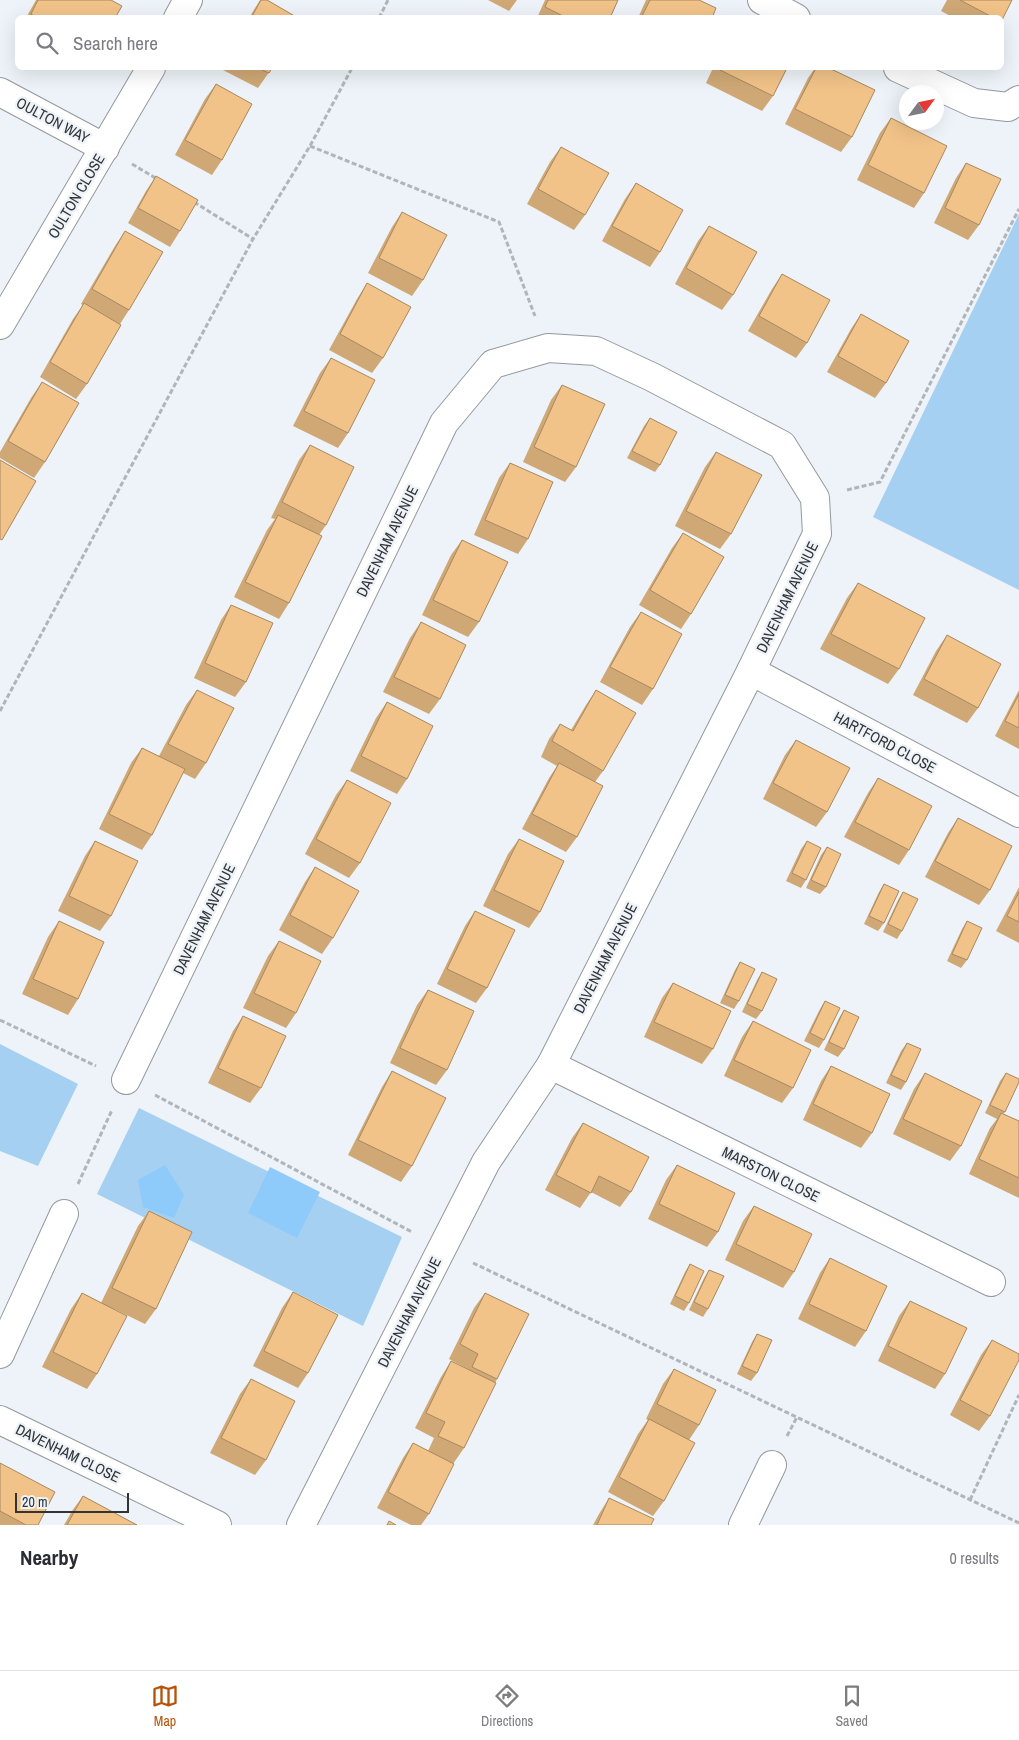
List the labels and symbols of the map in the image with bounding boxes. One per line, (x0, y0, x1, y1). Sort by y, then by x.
north arrow (899, 85, 944, 130)
street label: OULTON WAY (13, 92, 94, 148)
street label: OULTON CLOSE (42, 150, 110, 242)
street label: DAVENHAM AVENUE (351, 482, 423, 600)
street label: DAVENHAM AVENUE (751, 538, 823, 656)
street label: HARTFORD CLOSE (830, 706, 940, 778)
street label: DAVENHAM AVENUE (168, 860, 240, 978)
street label: DAVENHAM AVENUE (568, 899, 642, 1017)
street label: MARSTON CLOSE (719, 1141, 823, 1207)
street label: DAVENHAM AVENUE (372, 1253, 446, 1371)
street label: DAVENHAM CLOSE (12, 1419, 124, 1487)
scale bar (15, 1490, 129, 1513)

